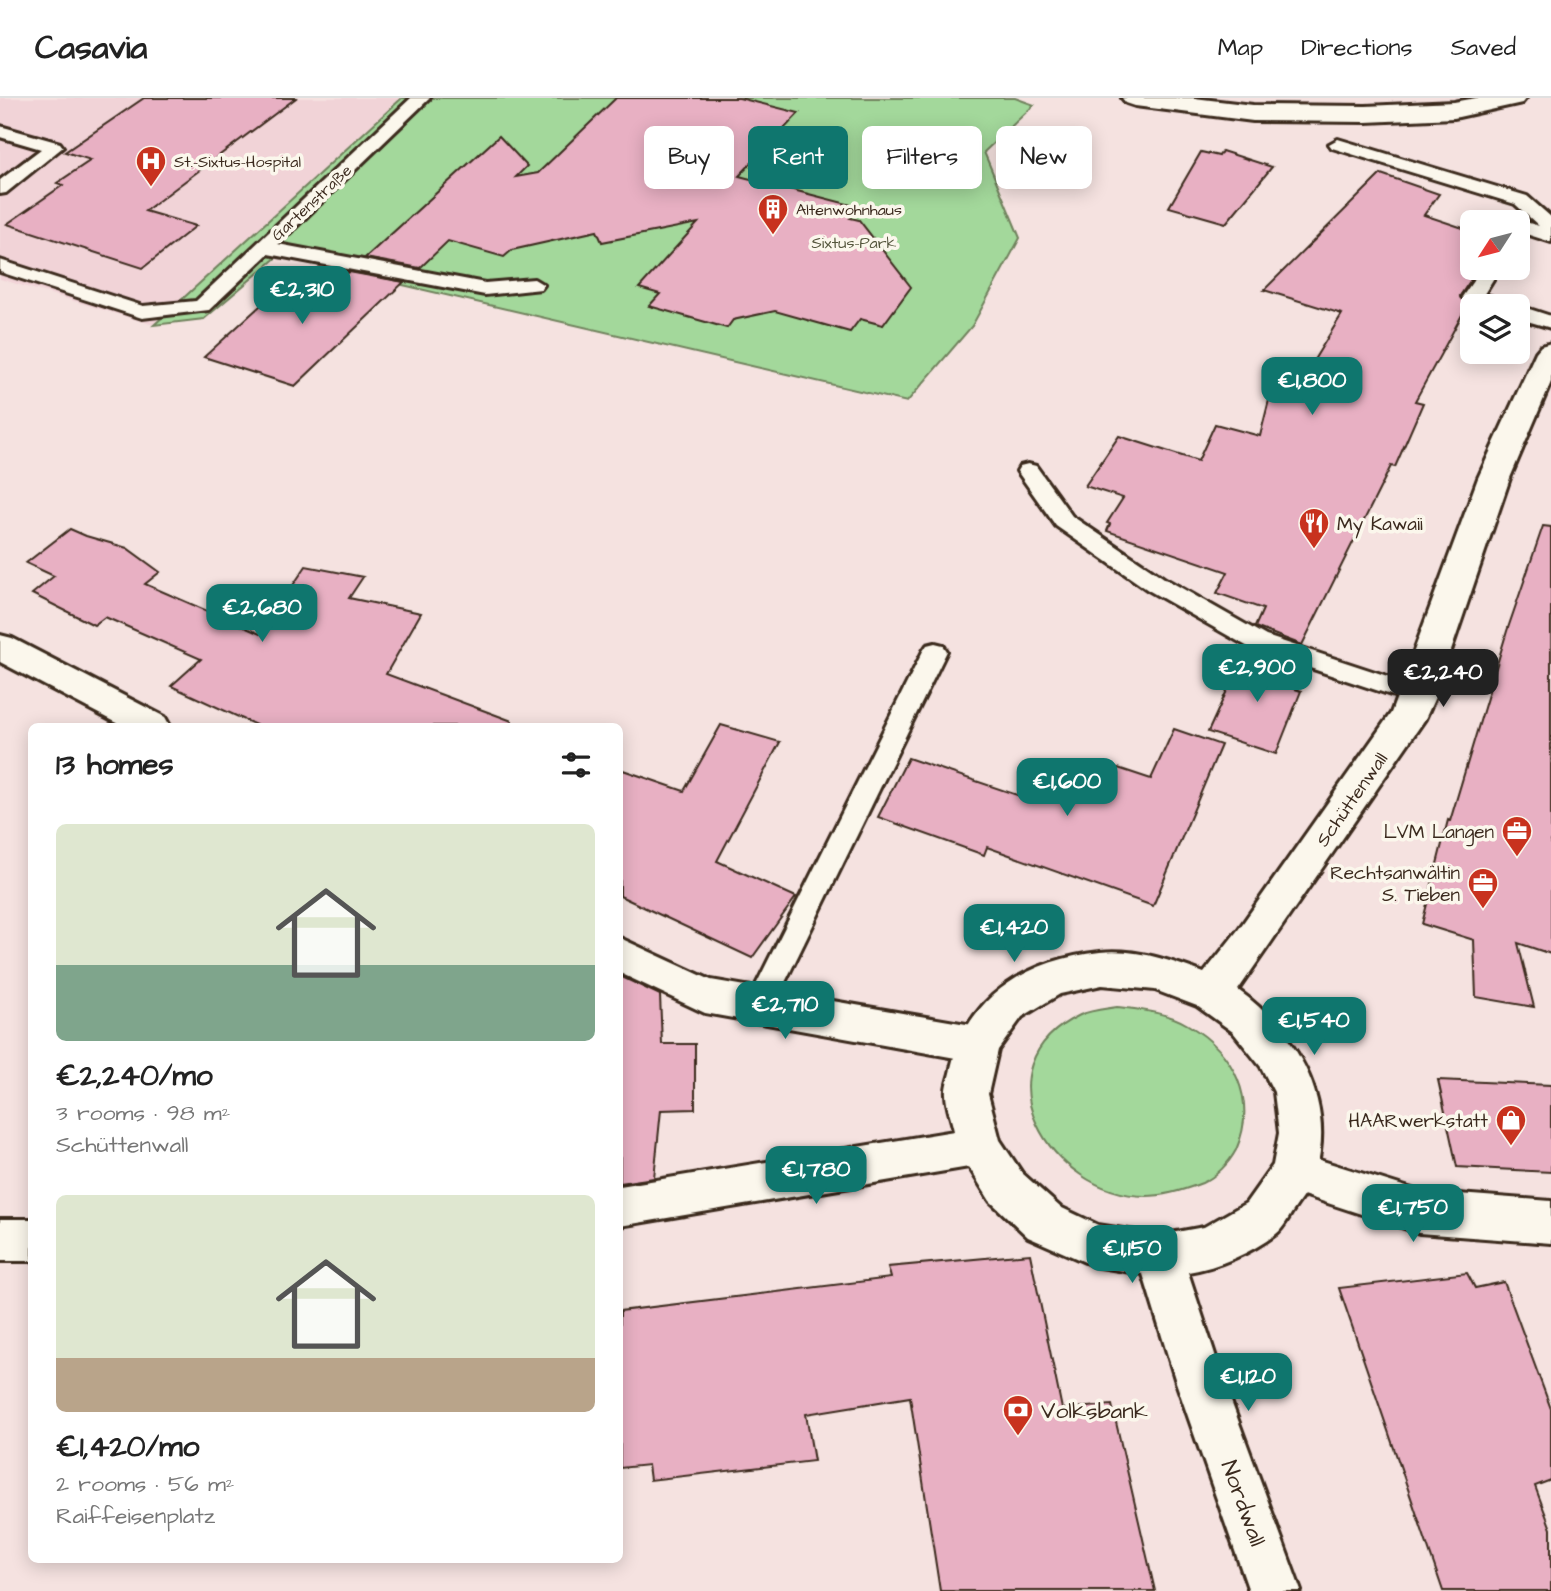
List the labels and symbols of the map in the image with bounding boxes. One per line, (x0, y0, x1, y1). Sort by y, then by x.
hospital icon: St.-Sixtus-Hospital (134, 144, 168, 188)
place label: St.-Sixtus-Hospital (174, 151, 301, 173)
street label: Gartenstraße (267, 159, 357, 246)
building icon: Altenwohnhaus (756, 192, 790, 236)
place label: Altenwohnhaus (796, 199, 902, 221)
north arrow (1460, 210, 1530, 280)
park label: Sixtus-Park (812, 232, 897, 254)
pin: €2,310 (245, 266, 359, 326)
pin: €1,800 (1255, 358, 1369, 417)
restaurant icon: My Kawaii (1297, 506, 1331, 550)
place label: My Kawaii (1337, 511, 1423, 539)
pin: €2,680 (205, 584, 319, 644)
pin: €2,900 (1200, 644, 1314, 704)
pin: €2,240 (1386, 650, 1500, 709)
street label: Schüttenwall (1310, 747, 1395, 852)
pin: €1,600 (1010, 758, 1124, 818)
office icon: LVM Langen (1500, 814, 1534, 858)
place label: LVM Langen (1384, 819, 1494, 847)
place label: Rechtsanwältin S. Tieben (1330, 860, 1460, 909)
office icon: Rechtsanwältin S. Tieben (1466, 866, 1500, 910)
pin: €1,420 (957, 904, 1071, 964)
pin: €2,710 (728, 982, 842, 1041)
pin: €1,540 (1257, 998, 1371, 1057)
shop icon: HAARwerkstatt (1494, 1103, 1528, 1147)
place label: HAARwerkstatt (1349, 1108, 1488, 1135)
pin: €1,780 (759, 1146, 873, 1206)
pin: €1,750 (1356, 1184, 1470, 1244)
pin: €1,150 (1075, 1226, 1189, 1285)
pin: €1,120 (1191, 1354, 1305, 1413)
bank icon: Volksbank (1001, 1393, 1035, 1437)
place label: Volksbank (1041, 1395, 1148, 1427)
street label: Nordwall (1213, 1456, 1273, 1551)

